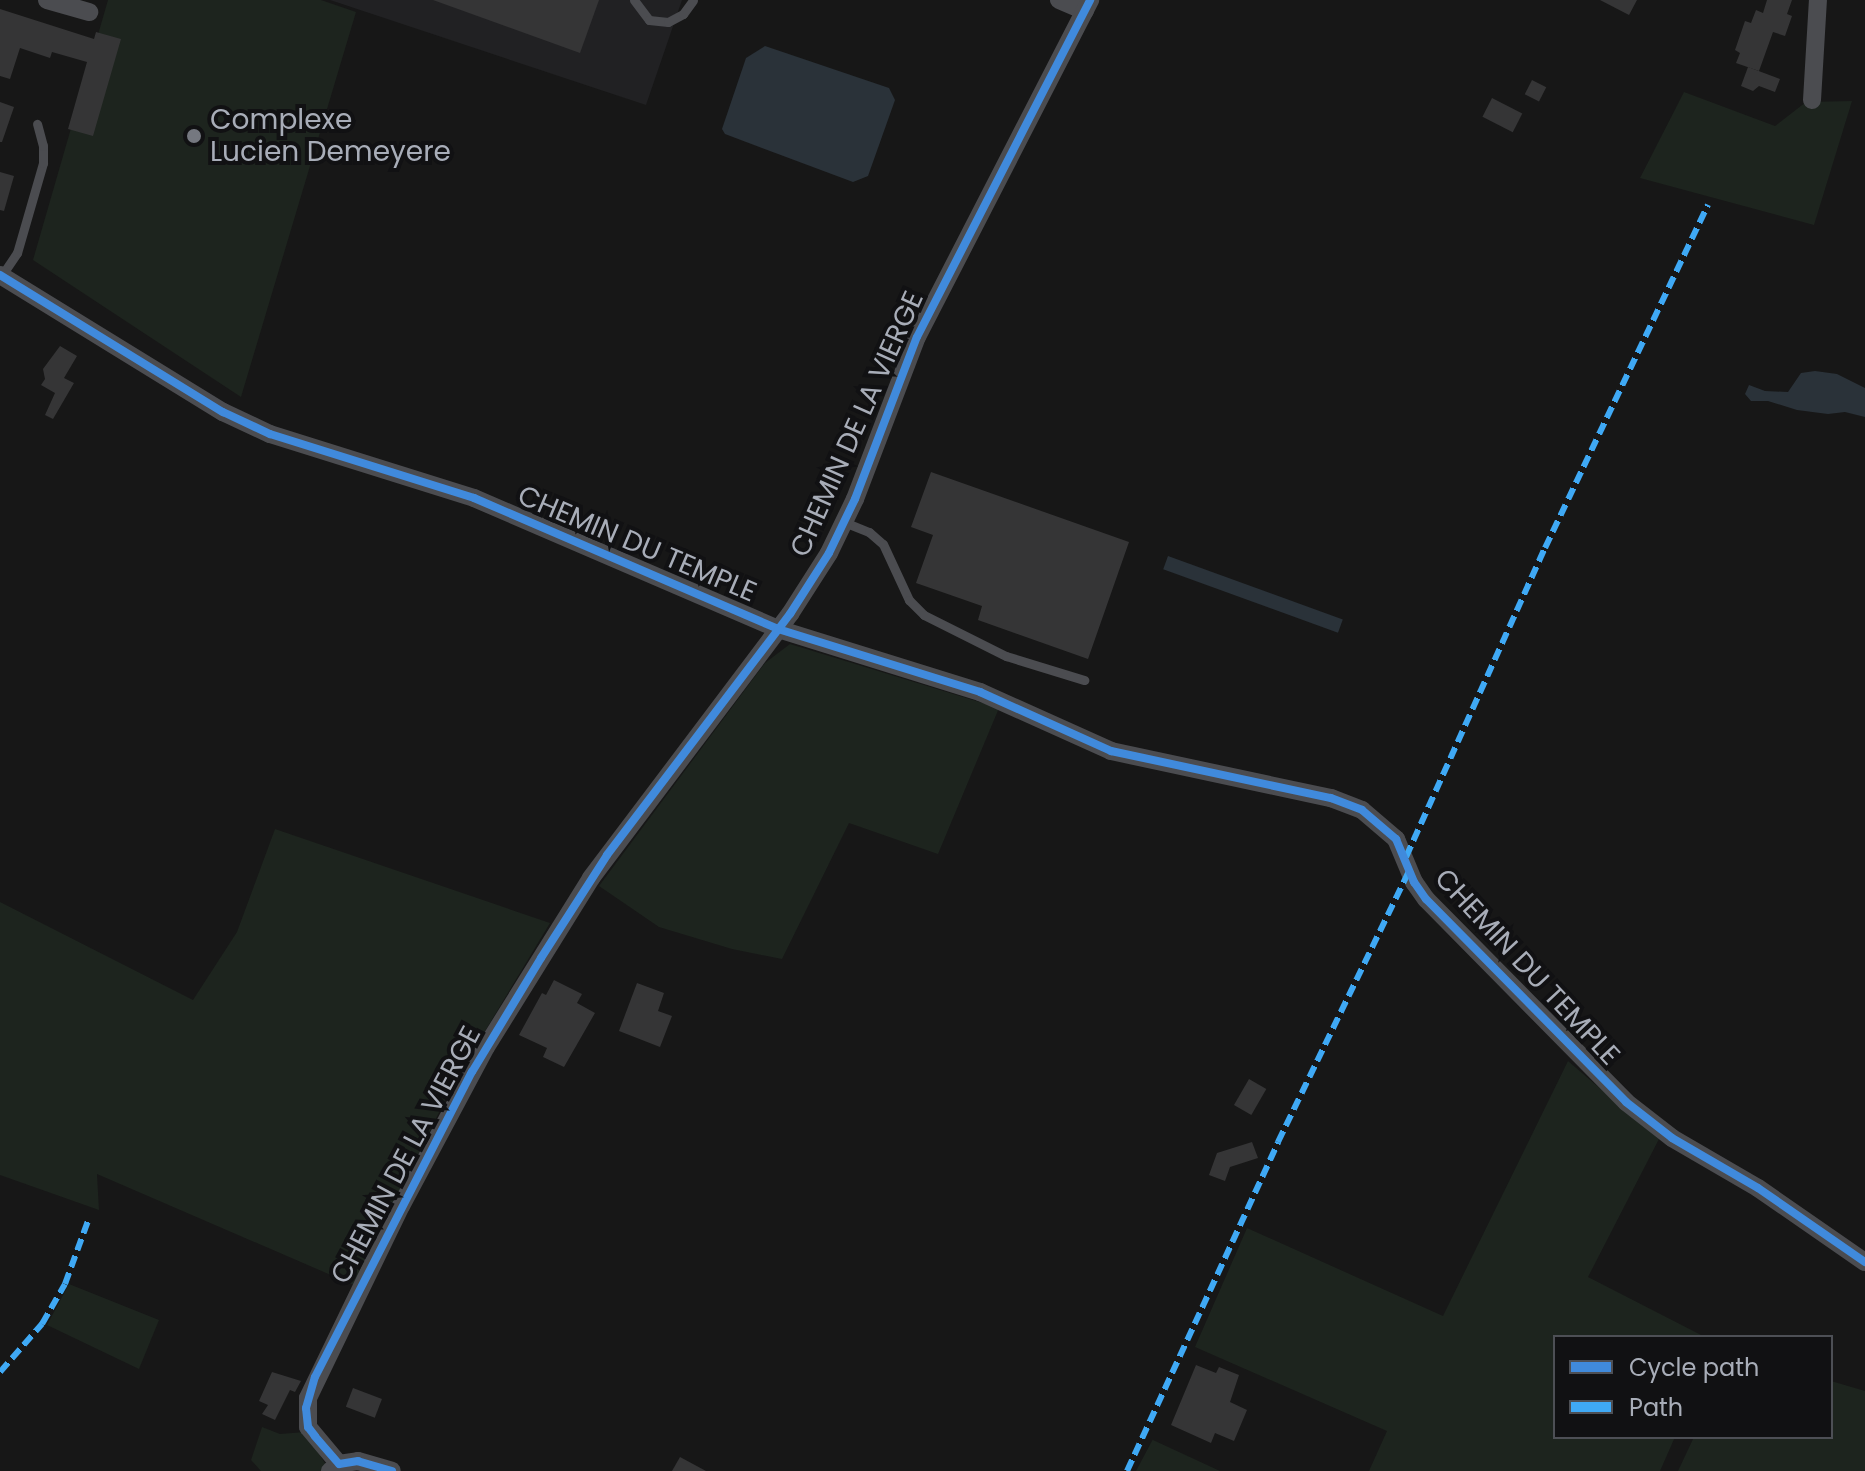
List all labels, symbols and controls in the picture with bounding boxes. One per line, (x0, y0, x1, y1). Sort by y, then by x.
place label: Complexe Lucien Demeyere (210, 103, 451, 169)
marker: Complexe Lucien Demeyere (185, 127, 203, 145)
street label: CHEMIN DE LA VIERGE (783, 286, 931, 562)
street label: CHEMIN DU TEMPLE (513, 479, 761, 609)
street label: CHEMIN DU TEMPLE (1427, 862, 1627, 1072)
street label: CHEMIN DE LA VIERGE (324, 1020, 488, 1290)
legend (1553, 1335, 1833, 1439)
text: Cycle path (1629, 1351, 1759, 1384)
text: Path (1629, 1391, 1683, 1424)

